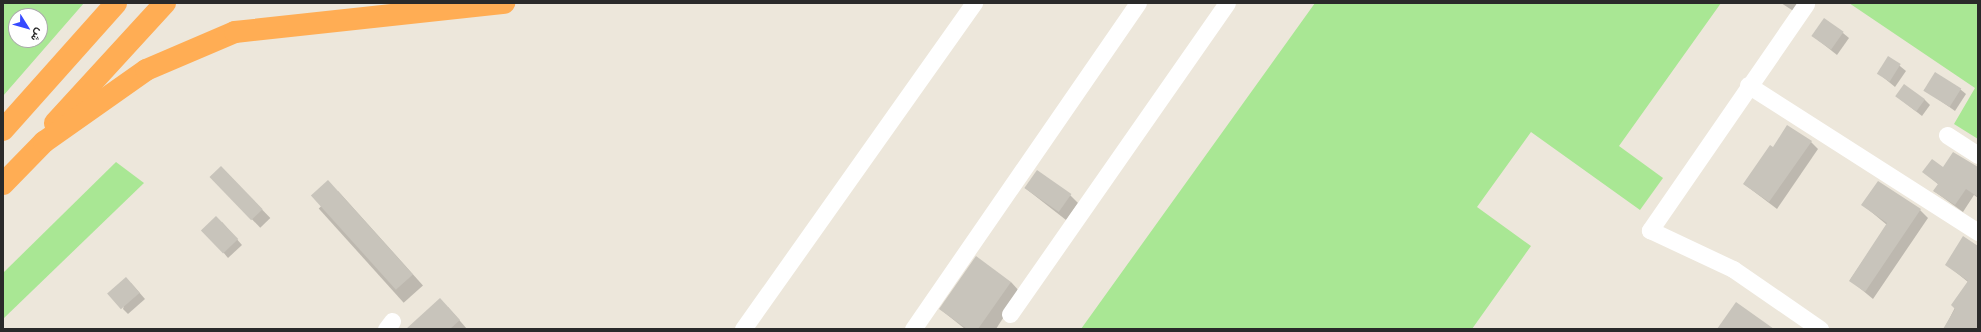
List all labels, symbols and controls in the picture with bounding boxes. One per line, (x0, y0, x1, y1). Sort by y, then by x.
north arrow (8, 8, 48, 48)
text: ش (28, 26, 46, 44)

